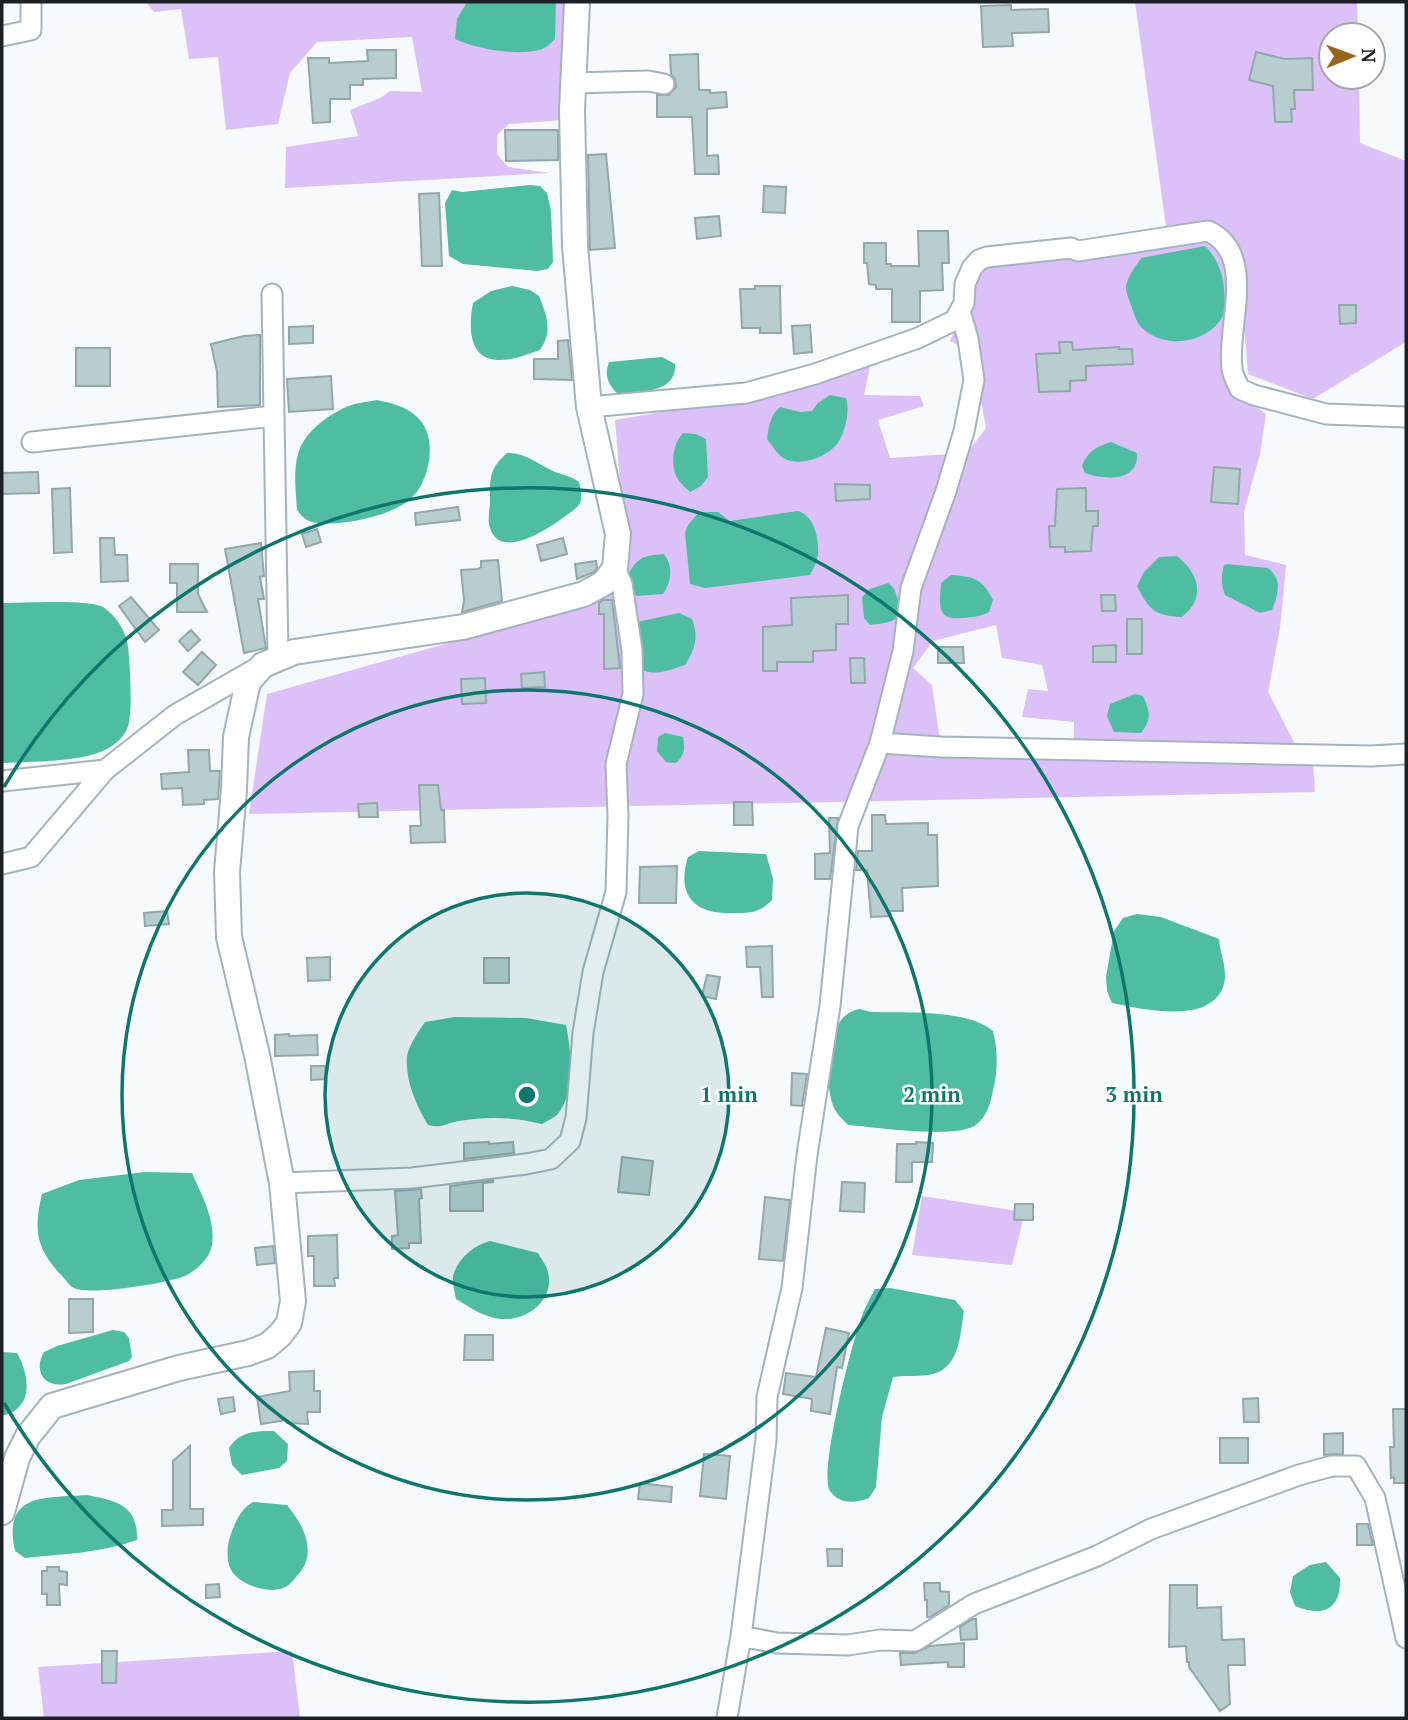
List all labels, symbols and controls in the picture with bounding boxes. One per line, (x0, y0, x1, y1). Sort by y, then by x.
north arrow (1317, 21, 1387, 91)
text: N (1357, 48, 1382, 64)
text: 1 min (700, 1080, 758, 1108)
text: 2 min (903, 1080, 961, 1108)
text: 3 min (1105, 1080, 1163, 1108)
centre of rings (515, 1083, 539, 1107)

